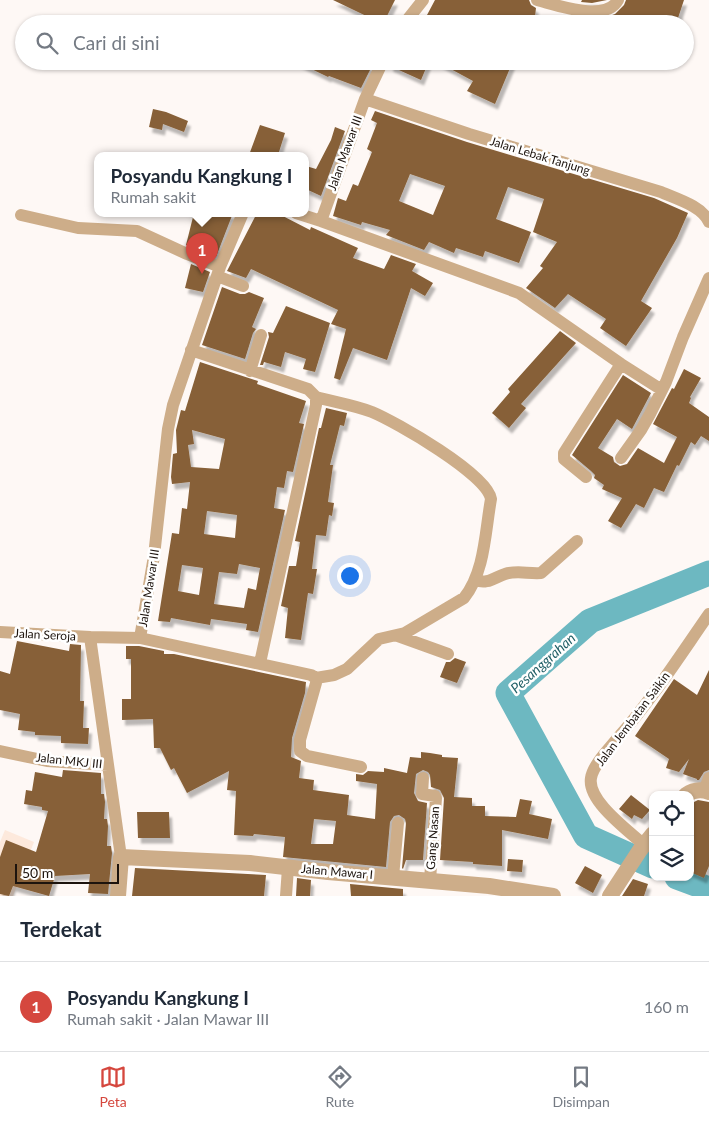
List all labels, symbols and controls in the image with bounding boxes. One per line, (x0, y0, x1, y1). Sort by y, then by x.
search box (15, 15, 694, 70)
icon: search (33, 29, 61, 57)
text: Cari di sini (73, 31, 160, 54)
street label: Jalan Mawar III (324, 113, 365, 192)
street label: Jalan Lebak Tanjung (488, 133, 592, 178)
popup (94, 152, 309, 217)
text: Posyandu Kangkung I (111, 164, 292, 187)
text: Rumah sakit (111, 187, 196, 206)
pin: 1 (186, 233, 218, 274)
street label: Jalan Mawar III (135, 548, 162, 628)
your location (337, 563, 363, 589)
street label: Jalan Seroja (14, 625, 76, 644)
water label: Pesanggrahan (507, 629, 579, 696)
street label: Jalan Jembatan Saikin (592, 669, 673, 769)
street label: Jalan MKJ III (35, 750, 103, 771)
map controls (649, 791, 694, 881)
button: locate (649, 791, 694, 836)
street label: Gang Nasan (423, 806, 442, 870)
button: layers (649, 836, 694, 881)
scale bar (15, 861, 119, 884)
street label: Jalan Mawar I (300, 861, 374, 882)
text: 50 m (22, 864, 53, 881)
text: Terdekat (20, 916, 102, 941)
text: Posyandu Kangkung I (67, 986, 249, 1009)
text: 1 (31, 997, 41, 1016)
text: 160 m (644, 997, 689, 1016)
text: Rumah sakit · Jalan Mawar III (67, 1009, 269, 1028)
tab: Peta (99, 1063, 127, 1110)
tab: Rute (325, 1063, 354, 1110)
tab: Disimpan (552, 1063, 610, 1110)

